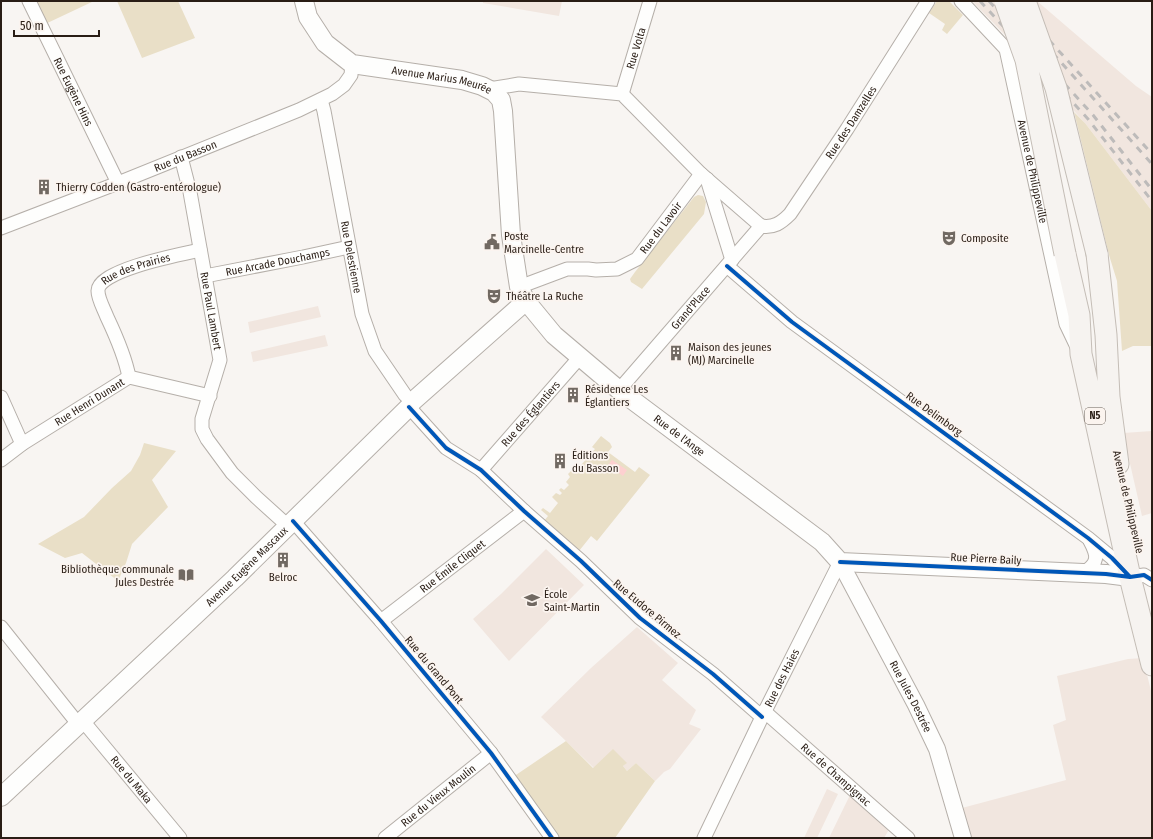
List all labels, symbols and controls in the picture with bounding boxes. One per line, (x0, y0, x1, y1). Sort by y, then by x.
scale bar (14, 12, 99, 38)
text: 50 m (20, 19, 44, 33)
street label: Rue Volta (623, 26, 648, 70)
street label: Rue Eugène Hins (51, 55, 96, 128)
street label: Avenue Marius Meurée (391, 63, 494, 96)
street label: Rue des Damzelles (823, 83, 879, 161)
street label: Avenue de Philippeville (1015, 118, 1050, 224)
street label: Rue du Basson (152, 137, 219, 174)
building icon: Thierry Codden (Gastro-entérologue) (35, 178, 53, 196)
place label: Thierry Codden (Gastro-entérologue) (56, 181, 221, 194)
street label: Rue du Lavoir (637, 199, 684, 256)
street label: Rue Delestienne (338, 220, 364, 294)
theatre icon: Composite (940, 229, 958, 247)
place label: Poste Marcinelle-Centre (504, 230, 584, 256)
place label: Composite (961, 232, 1009, 245)
public building icon: Poste Marcinelle-Centre (483, 233, 501, 251)
street label: Rue Arcade Douchamps (224, 245, 331, 278)
street label: Rue des Prairies (98, 250, 172, 287)
street label: Rue Paul Lambert (198, 271, 225, 351)
street label: Grand'Place (668, 283, 713, 332)
theatre icon: Théâtre La Ruche (485, 287, 503, 305)
place label: Théâtre La Ruche (506, 290, 583, 303)
place label: Maison des jeunes (MJ) Marcinelle (688, 341, 772, 367)
building icon: Maison des jeunes (MJ) Marcinelle (667, 344, 685, 362)
street label: Rue Henri Dunant (52, 375, 127, 428)
street label: Rue des Églantiers (498, 378, 563, 449)
place label: Résidence Les Églantiers (585, 383, 648, 409)
building icon: Résidence Les Églantiers (564, 386, 582, 404)
street label: Rue Delimborg (903, 389, 965, 439)
road number: N5 (1085, 408, 1105, 424)
street label: Rue de l'Ange (651, 412, 707, 458)
place label: Éditions du Basson (572, 448, 618, 475)
street label: Avenue de Philippeville (1110, 449, 1146, 555)
building icon: Éditions du Basson (551, 452, 569, 470)
street label: Avenue Eugène Mascaux (203, 523, 290, 609)
street label: Rue Émile Cliquet (417, 537, 488, 595)
building icon: Belroc (274, 551, 292, 569)
street label: Rue Pierre Baily (950, 551, 1022, 567)
place label: Bibliothèque communale Jules Destrée (61, 563, 174, 589)
library icon: Bibliothèque communale Jules Destrée (177, 566, 195, 584)
place label: Belroc (269, 571, 297, 584)
street label: Rue Eudore Pirmez (611, 577, 684, 641)
place label: École Saint-Martin (544, 587, 600, 614)
school or university icon: École Saint-Martin (523, 591, 541, 609)
street label: Rue du Grand Pont (402, 634, 466, 707)
street label: Rue des Haies (762, 646, 802, 709)
street label: Rue Jules Destrée (887, 658, 935, 734)
street label: Rue de Champignac (798, 740, 874, 809)
street label: Rue du Maka (108, 753, 155, 806)
street label: Rue du Vieux Moulin (398, 762, 478, 829)

